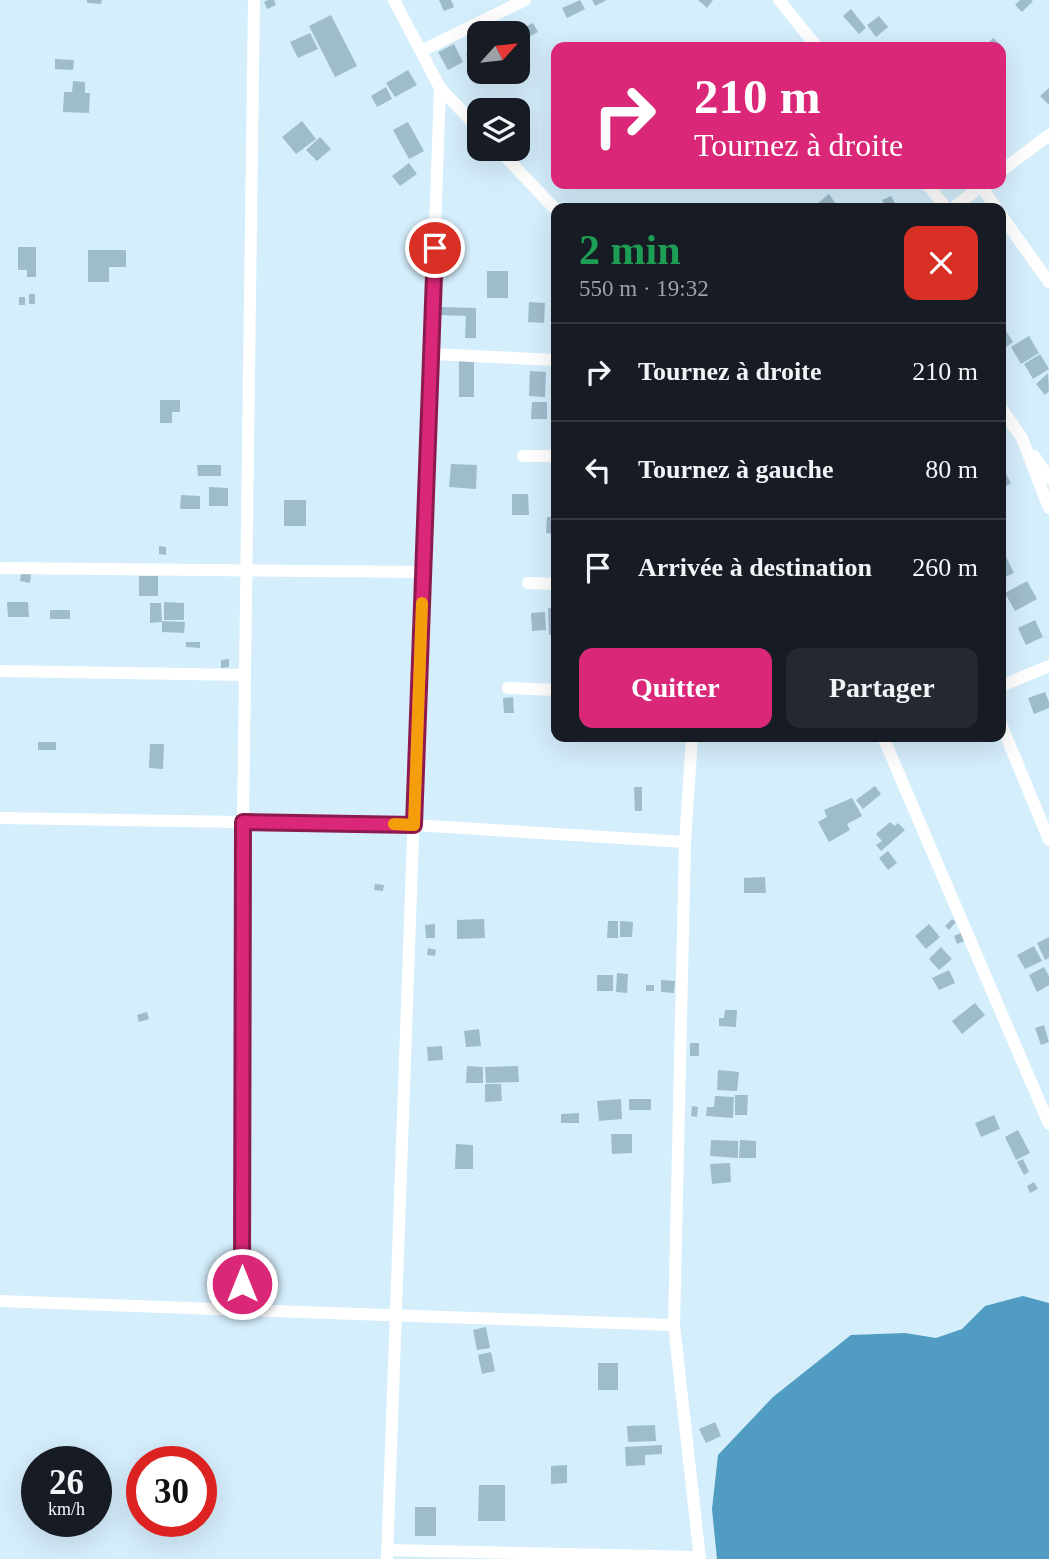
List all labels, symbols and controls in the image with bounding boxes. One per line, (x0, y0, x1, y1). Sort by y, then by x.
north arrow (467, 21, 530, 84)
map controls (467, 21, 530, 161)
text: 210 m (694, 69, 821, 124)
icon: right (579, 70, 670, 161)
button: layers (467, 98, 530, 161)
text: Tournez à droite (694, 127, 903, 163)
pin (405, 218, 465, 278)
button: close (904, 226, 978, 300)
text: 2 min (579, 227, 681, 273)
icon: arrive (416, 229, 454, 267)
text: 550 m · 19:32 (579, 276, 709, 301)
icon: right (579, 353, 617, 391)
text: Tournez à droite (638, 357, 821, 386)
text: 210 m (912, 357, 978, 386)
icon: left (579, 451, 617, 489)
text: Tournez à gauche (638, 455, 834, 484)
text: 80 m (925, 455, 978, 484)
icon: arrive (579, 549, 617, 587)
text: Arrivée à destination (638, 553, 872, 582)
text: 260 m (912, 553, 978, 582)
button: Quitter (579, 648, 772, 728)
button: Partager (786, 648, 978, 728)
position arrow (205, 1247, 279, 1321)
speed limit sign: 30 (126, 1446, 217, 1537)
text: 26 (49, 1463, 84, 1502)
text: km/h (48, 1499, 85, 1519)

